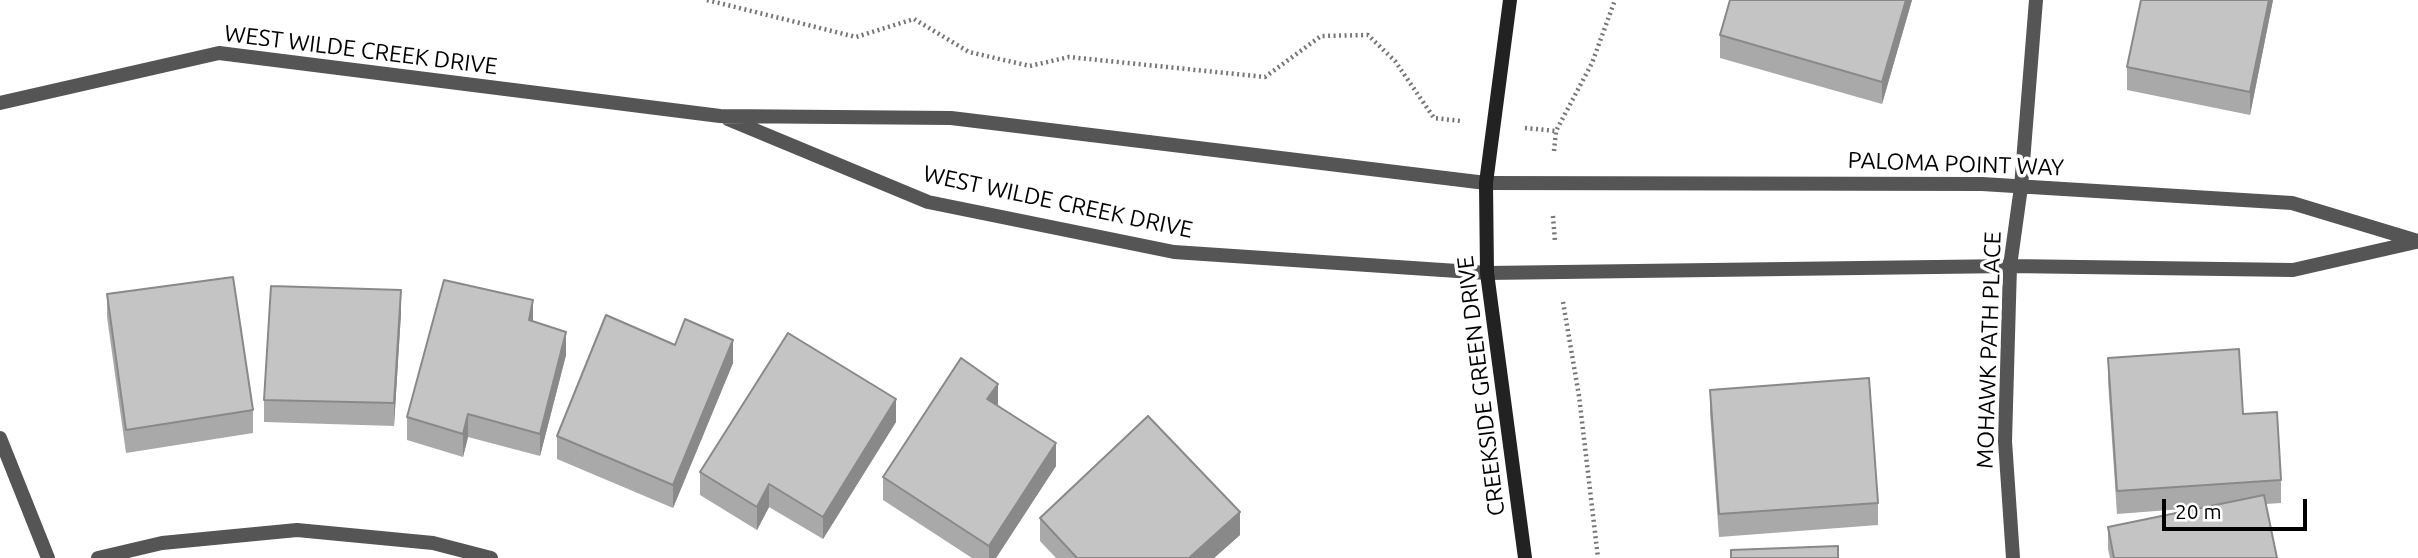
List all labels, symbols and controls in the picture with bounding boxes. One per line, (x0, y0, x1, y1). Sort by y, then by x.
street label: WEST WILDE CREEK DRIVE (223, 20, 499, 80)
street label: PALOMA POINT WAY (1847, 146, 2065, 182)
street label: WEST WILDE CREEK DRIVE (921, 160, 1195, 244)
street label: MOHAWK PATH PLACE (1971, 231, 2007, 469)
street label: CREEKSIDE GREEN DRIVE (1451, 254, 1511, 518)
scale bar (2166, 484, 2311, 528)
text: 20 m (2175, 499, 2222, 523)

